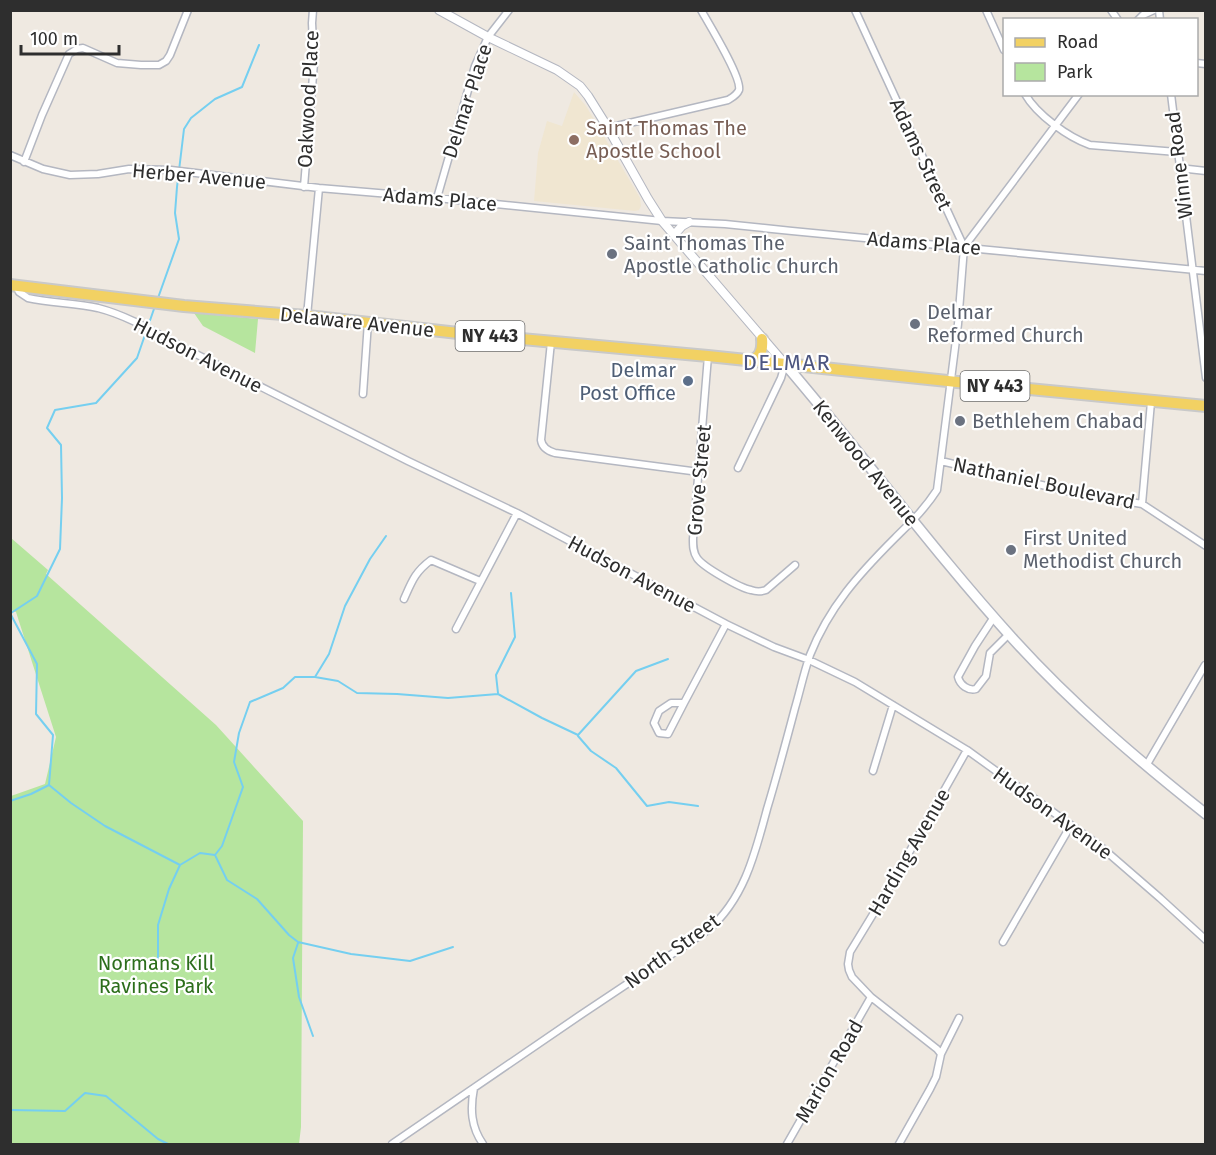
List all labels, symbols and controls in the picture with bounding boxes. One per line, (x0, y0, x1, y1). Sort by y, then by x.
scale bar (21, 18, 118, 56)
legend (1003, 18, 1198, 96)
text: 100 m (30, 28, 78, 50)
street label: Oakwood Place (292, 30, 324, 168)
text: Road (1057, 31, 1099, 53)
street label: Delmar Place (437, 41, 497, 161)
text: Park (1057, 61, 1093, 83)
street label: Adams Street (885, 94, 958, 214)
street label: Winne Road (1161, 110, 1197, 220)
place label: Saint Thomas The Apostle School (586, 116, 747, 163)
marker: Saint Thomas The Apostle School (567, 133, 581, 147)
street label: Herber Avenue (131, 158, 267, 194)
street label: Adams Place (382, 182, 498, 216)
street label: Adams Place (866, 226, 982, 260)
place label: Saint Thomas The Apostle Catholic Church (624, 231, 839, 278)
marker: Saint Thomas The Apostle Catholic Church (605, 247, 619, 261)
place label: Delmar Reformed Church (927, 300, 1084, 347)
street label: Delaware Avenue (279, 302, 435, 342)
street label: Hudson Avenue (129, 312, 267, 398)
marker: Delmar Reformed Church (908, 317, 922, 331)
road number: NY 443 (456, 321, 524, 351)
district label: DELMAR (743, 349, 831, 376)
place label: Delmar Post Office (579, 358, 676, 405)
road number: NY 443 (960, 371, 1030, 401)
marker: Delmar Post Office (681, 374, 695, 388)
street label: Kenwood Avenue (808, 395, 924, 531)
place label: Bethlehem Chabad (972, 409, 1144, 433)
marker: Bethlehem Chabad (953, 414, 967, 428)
street label: Grove Street (682, 423, 716, 537)
street label: Nathaniel Boulevard (951, 452, 1137, 514)
place label: First United Methodist Church (1023, 526, 1182, 573)
street label: Hudson Avenue (564, 530, 700, 618)
marker: First United Methodist Church (1004, 543, 1018, 557)
street label: Hudson Avenue (989, 762, 1117, 864)
street label: Harding Avenue (863, 784, 955, 920)
street label: North Street (620, 908, 725, 993)
park label: Normans Kill Ravines Park (98, 951, 214, 998)
street label: Marion Road (790, 1015, 868, 1127)

